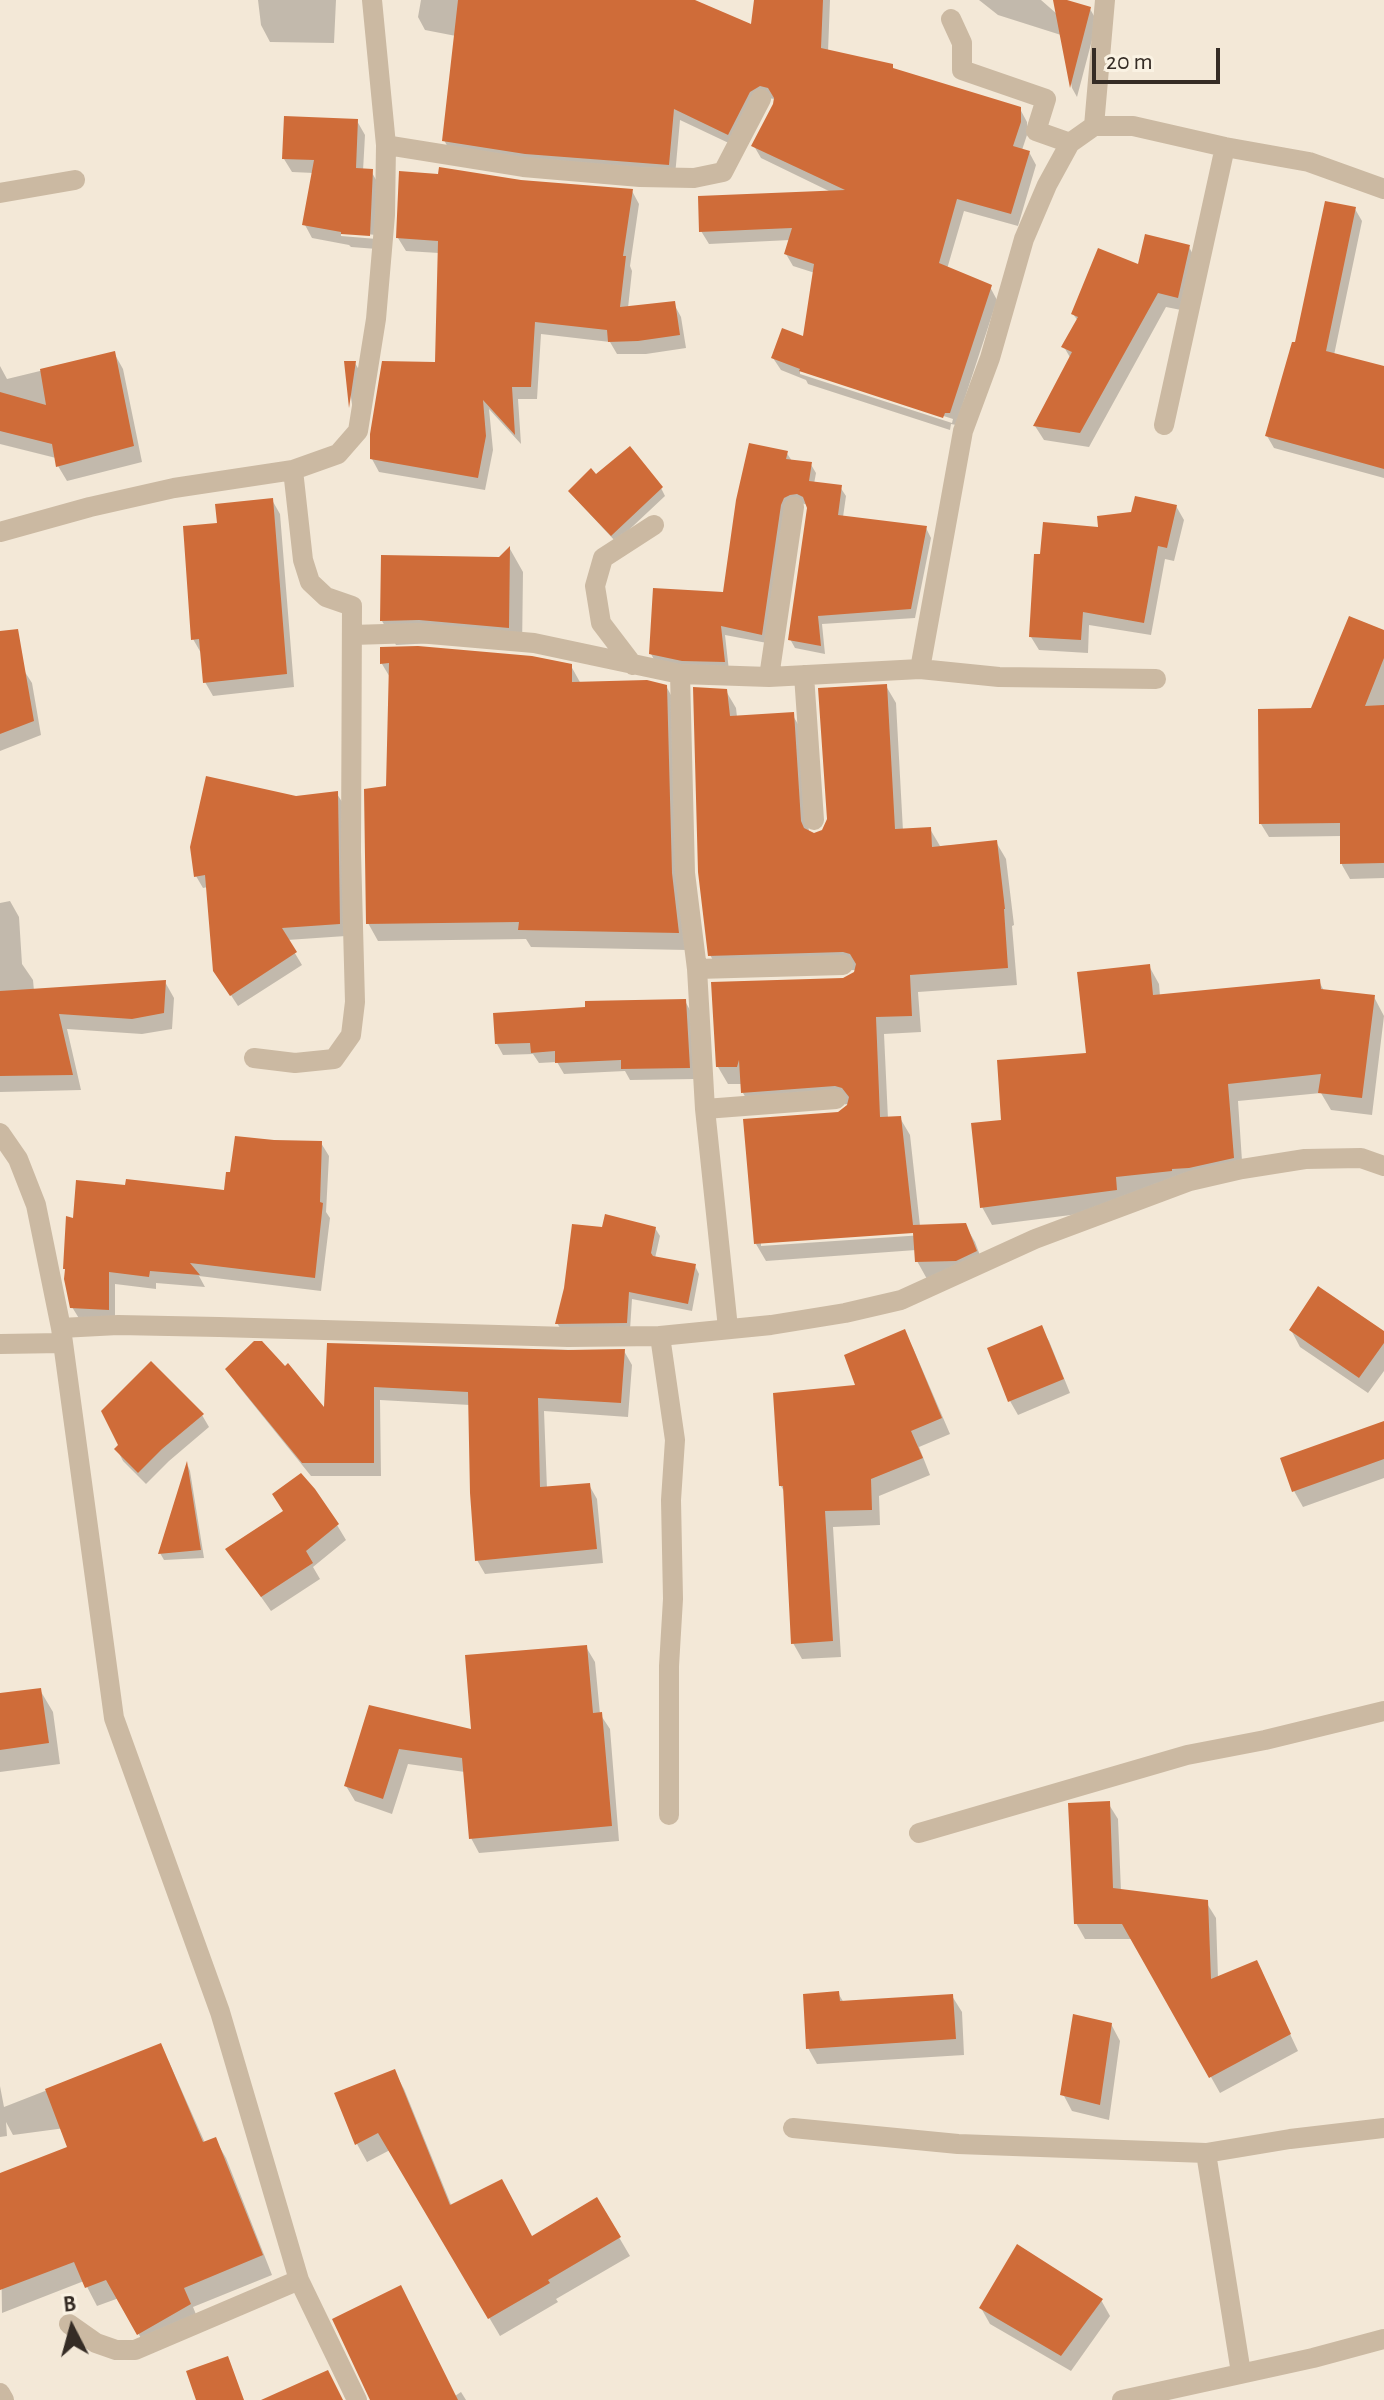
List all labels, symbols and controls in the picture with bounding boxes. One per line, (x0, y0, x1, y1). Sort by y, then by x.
scale bar (1096, 32, 1224, 82)
text: 20 m (1106, 50, 1153, 74)
north arrow (32, 2288, 112, 2368)
text: B (62, 2293, 77, 2316)

